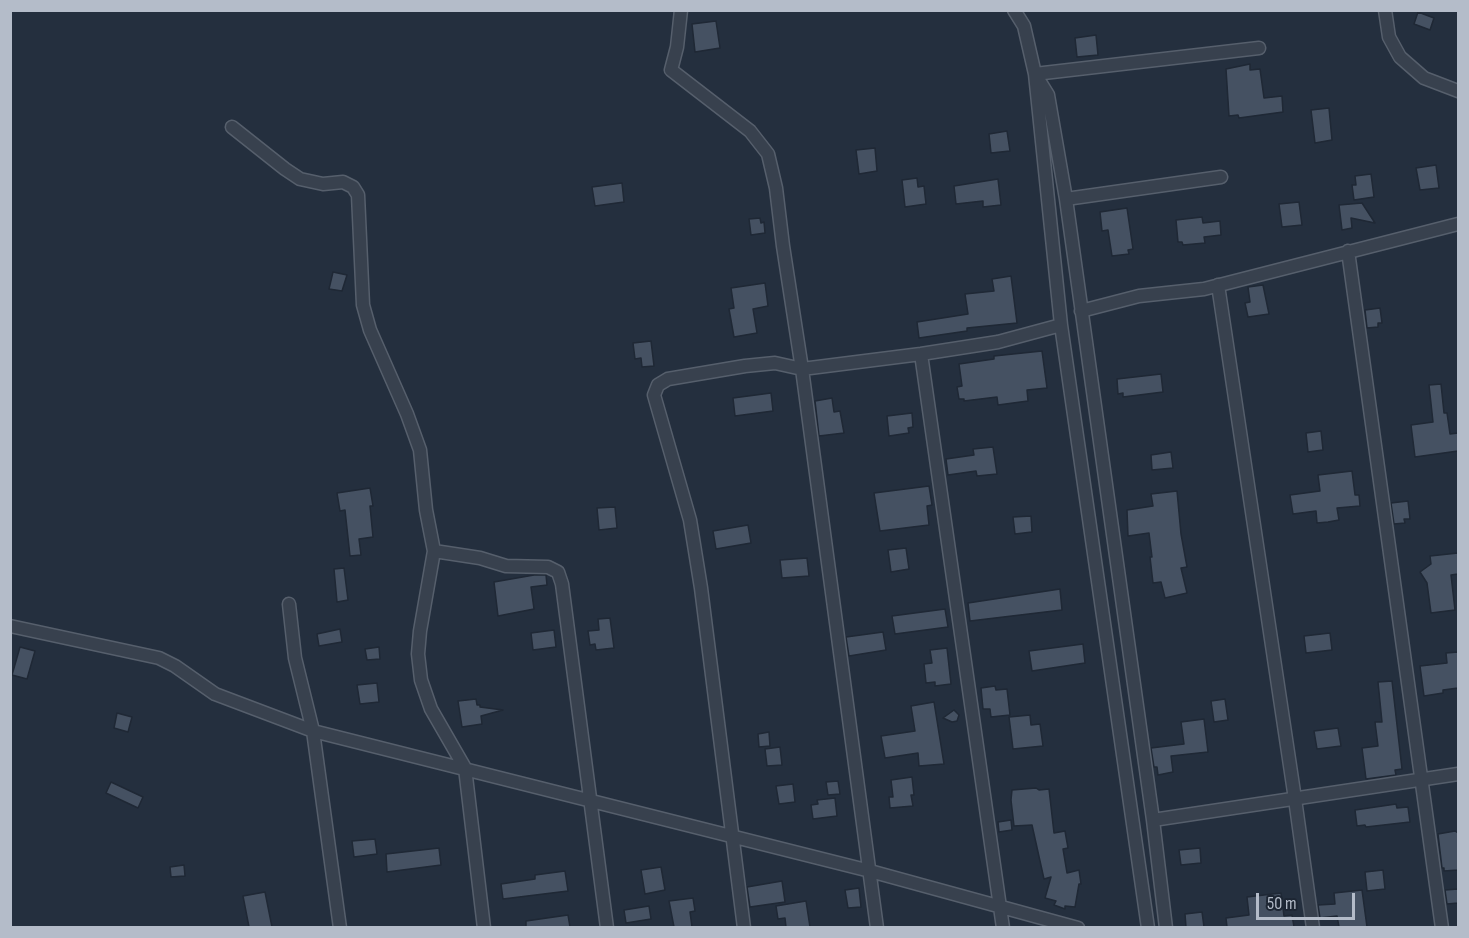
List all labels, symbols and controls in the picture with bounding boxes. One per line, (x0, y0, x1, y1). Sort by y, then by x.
scale bar (1259, 881, 1358, 919)
text: 50 m (1267, 893, 1297, 914)

